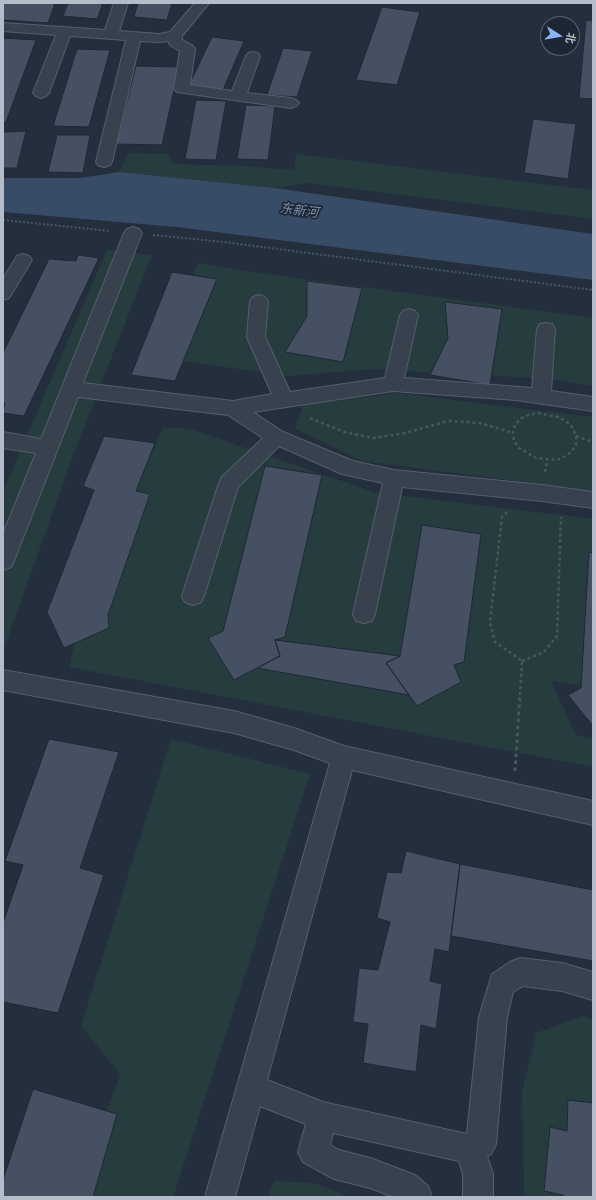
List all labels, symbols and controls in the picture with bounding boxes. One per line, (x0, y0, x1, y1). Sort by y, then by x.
north arrow (540, 16, 580, 56)
text: 北 (563, 31, 579, 45)
water label: 东新河 (279, 201, 319, 221)

